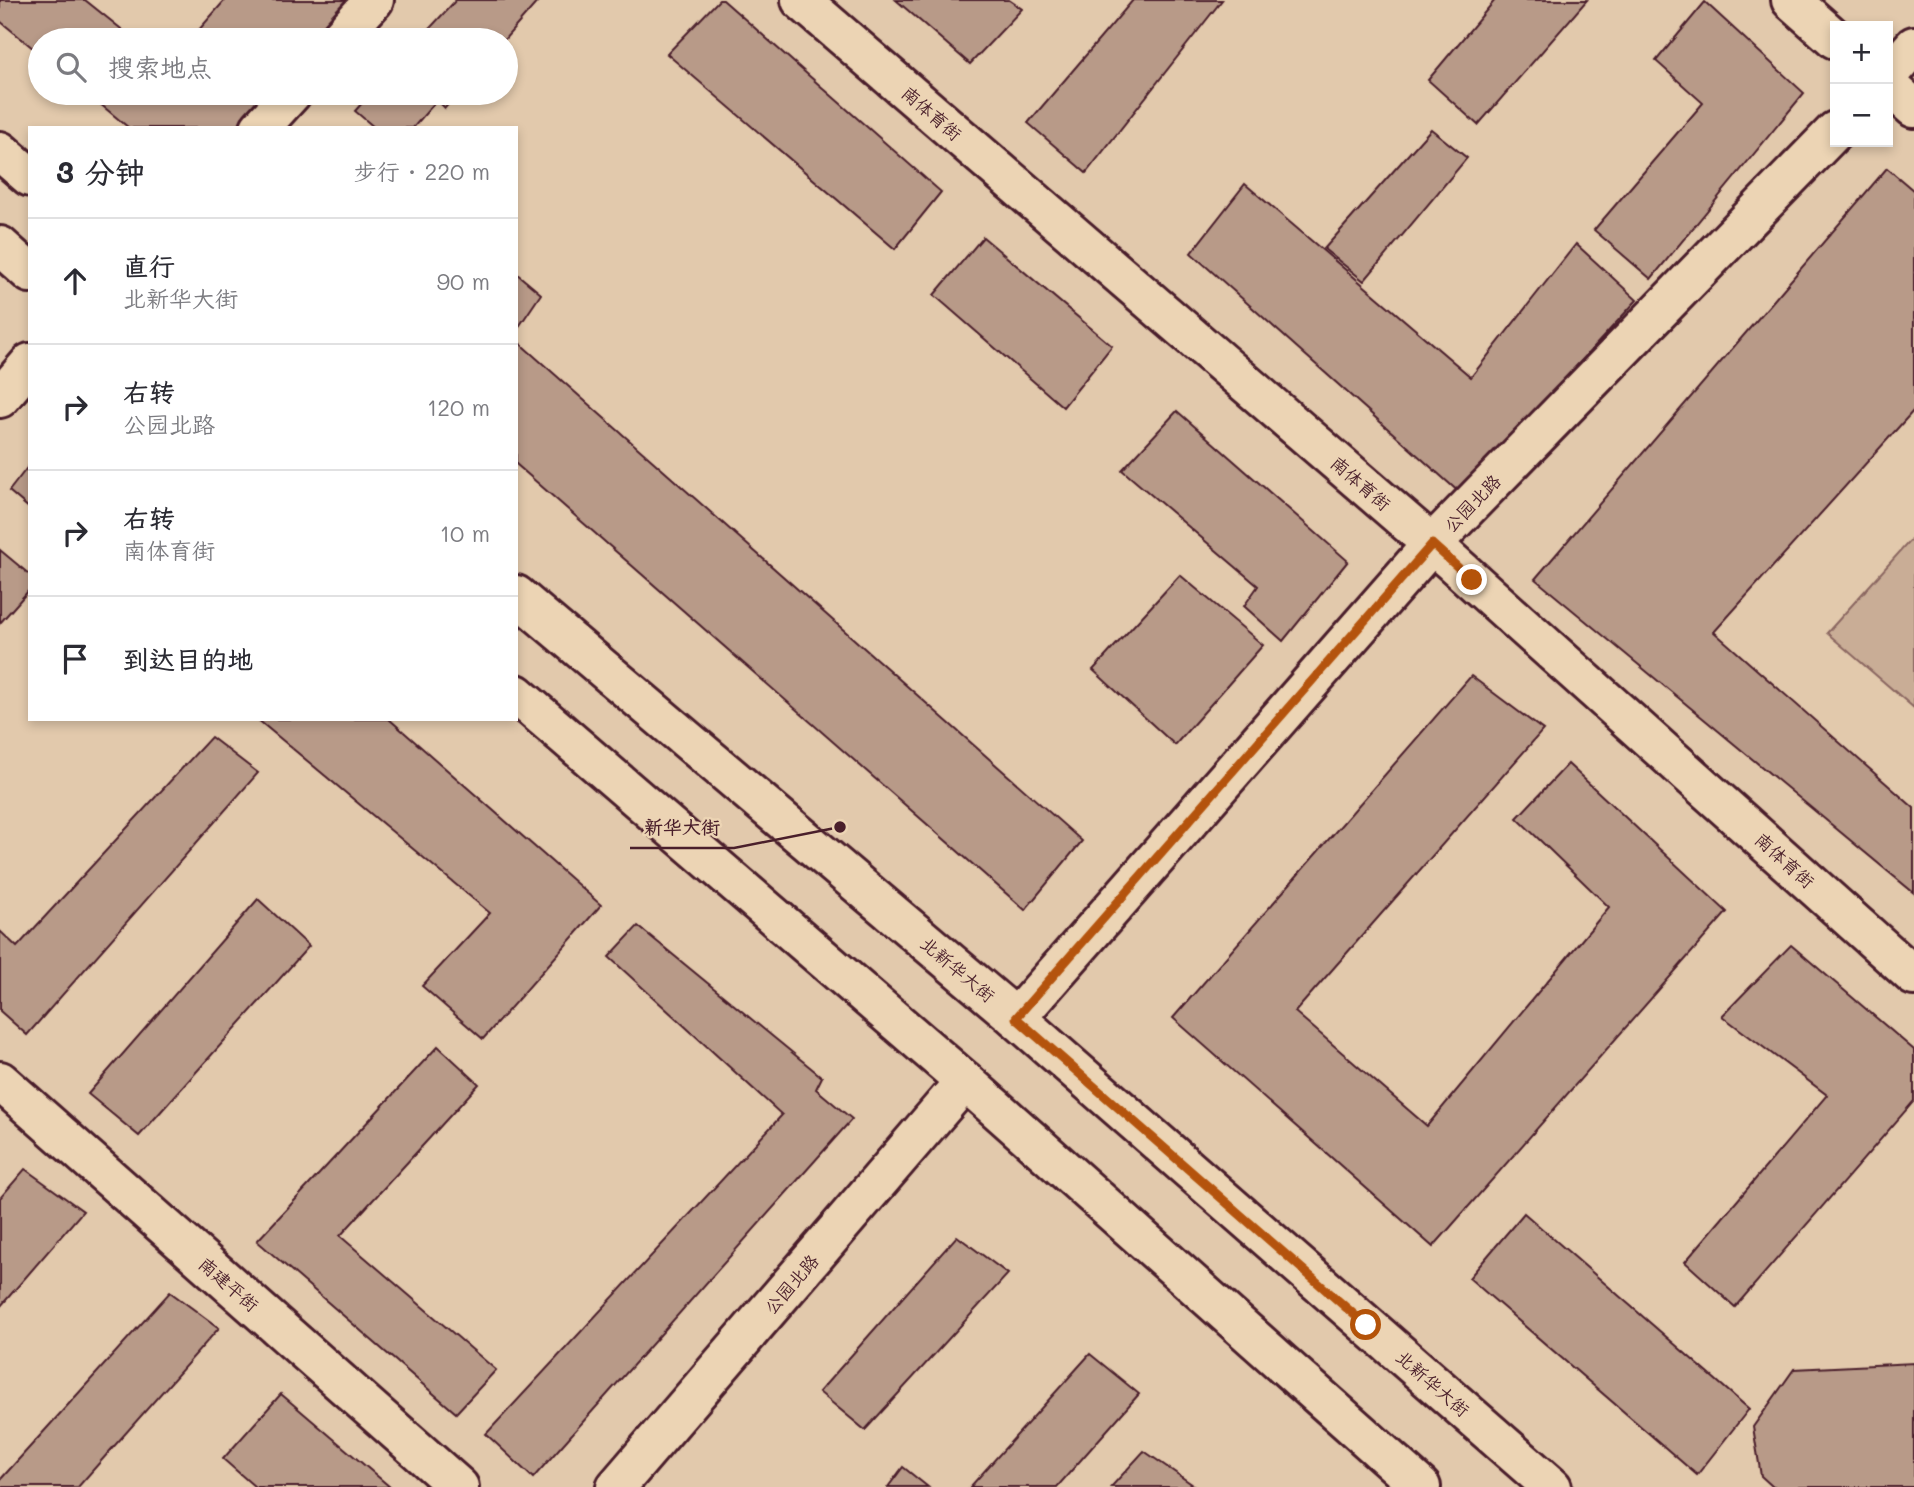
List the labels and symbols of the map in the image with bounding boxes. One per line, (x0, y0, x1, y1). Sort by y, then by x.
street label: 南体育街 (897, 80, 967, 146)
street label: 南体育街 (1326, 450, 1396, 516)
street label: 公园北路 (1438, 469, 1506, 537)
route end (1456, 564, 1487, 595)
callout: 新华大街 (630, 808, 734, 848)
text: 新华大街 (644, 814, 720, 839)
street label: 南体育街 (1750, 827, 1820, 893)
street label: 北新华大街 (916, 931, 1000, 1007)
street label: 公园北路 (758, 1249, 824, 1319)
street label: 南建平街 (194, 1251, 264, 1317)
route start (1350, 1309, 1381, 1340)
street label: 北新华大街 (1391, 1344, 1475, 1422)

